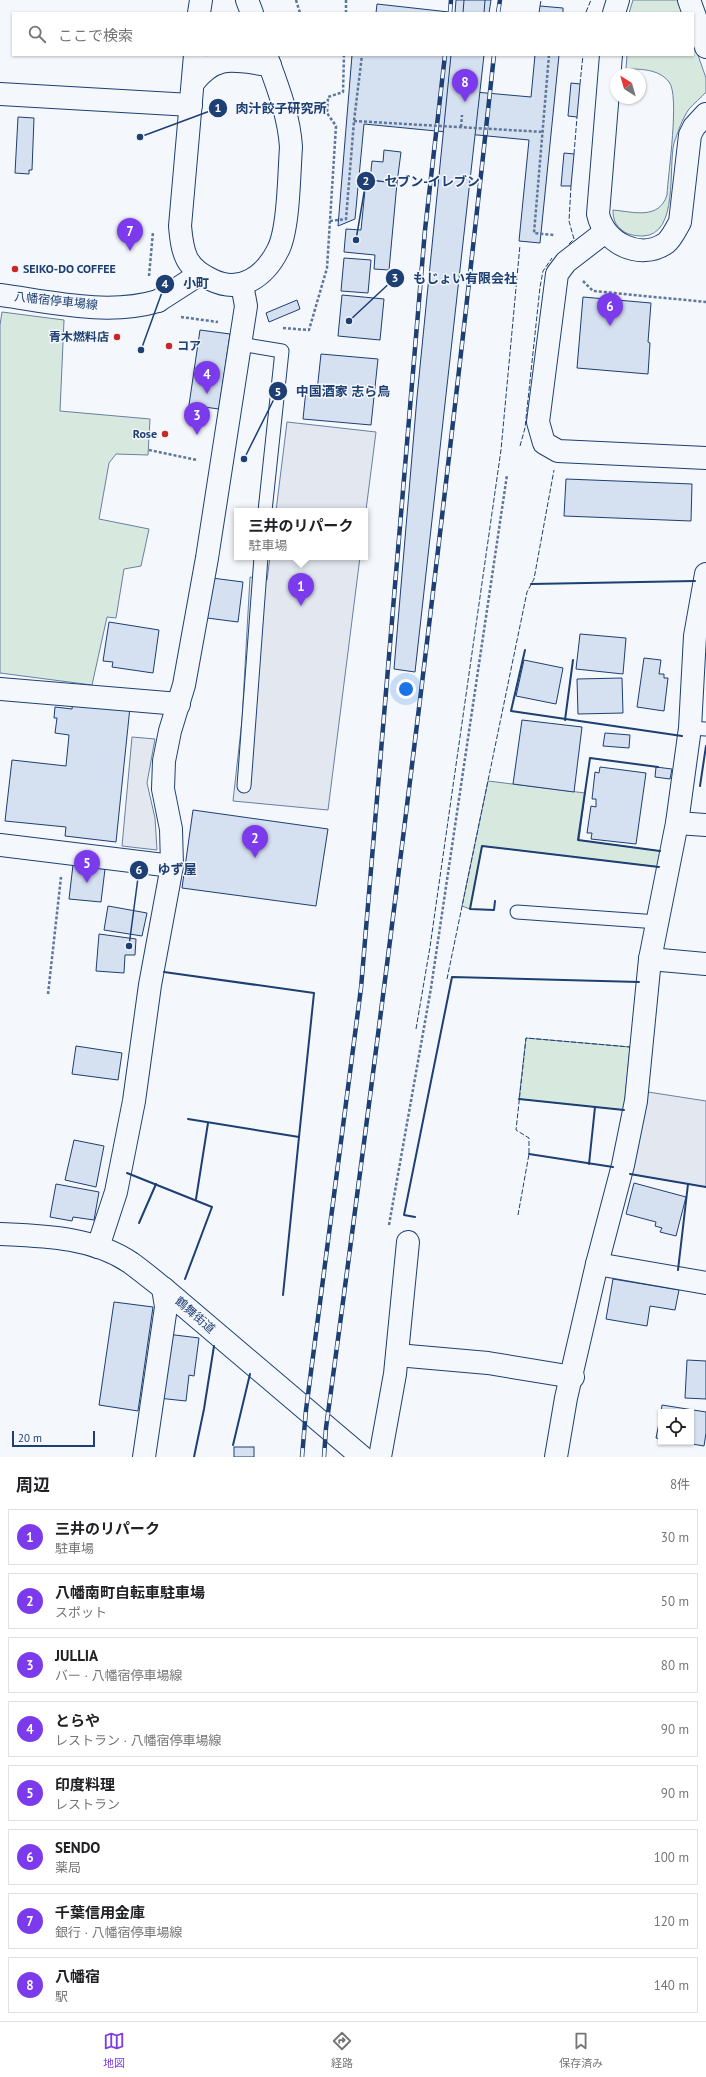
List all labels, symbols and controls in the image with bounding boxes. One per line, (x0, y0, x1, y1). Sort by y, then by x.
search box (12, 12, 694, 56)
icon: search (26, 23, 48, 45)
text: ここで検索 (58, 26, 133, 45)
north arrow (610, 68, 646, 104)
pin: 8 (452, 69, 478, 102)
callout: 肉汁餃子研究所 (208, 95, 335, 120)
text: 1 (215, 100, 221, 115)
text: 肉汁餃子研究所 (235, 100, 327, 117)
callout: セブン-イレブン (356, 169, 488, 194)
text: 2 (363, 173, 369, 188)
text: セブン-イレブン (384, 173, 480, 190)
pin: 7 (117, 218, 143, 251)
place label: SEIKO-DO COFFEE (23, 261, 116, 276)
marker: SEIKO-DO COFFEE (10, 264, 20, 274)
callout: もじょい有限会社 (385, 266, 525, 291)
text: 3 (392, 270, 398, 285)
text: もじょい有限会社 (413, 270, 517, 287)
callout: 小町 (155, 271, 217, 296)
text: 小町 (183, 275, 209, 292)
text: 4 (162, 276, 169, 291)
street label: 八幡宿停車場線 (13, 289, 99, 312)
pin: 6 (597, 293, 623, 326)
place label: 青木燃料店 (49, 329, 109, 344)
marker: 青木燃料店 (112, 332, 122, 342)
place label: コア (177, 338, 201, 353)
marker: コア (164, 341, 174, 351)
pin: 4 (194, 361, 220, 394)
callout: 中国酒家 志ら鳥 (268, 379, 398, 404)
text: 中国酒家 志ら鳥 (296, 383, 390, 400)
text: 5 (275, 384, 281, 399)
pin: 3 (184, 402, 210, 435)
place label: Rose (133, 426, 157, 441)
marker: Rose (160, 429, 170, 439)
popup (234, 508, 368, 560)
text: 三井のリパーク (248, 516, 354, 535)
text: 駐車場 (248, 537, 288, 554)
pin: 1 (288, 573, 314, 606)
your location (396, 679, 416, 699)
pin: 2 (242, 825, 268, 858)
pin: 5 (74, 850, 100, 883)
callout: ゆず屋 (129, 857, 204, 882)
text: ゆず屋 (157, 861, 197, 878)
text: 6 (136, 862, 143, 877)
street label: 鶴舞街道 (172, 1293, 218, 1336)
map controls (658, 1409, 694, 1445)
button: locate (658, 1409, 694, 1445)
scale bar (12, 1429, 95, 1448)
text: 20 m (18, 1431, 42, 1445)
text: 周辺 (16, 1474, 50, 1496)
text: 8件 (670, 1476, 690, 1493)
text: 三井のリパーク (55, 1519, 160, 1538)
text: 1 (26, 1529, 34, 1546)
text: 30 m (661, 1529, 689, 1546)
text: 駐車場 (55, 1540, 94, 1557)
text: 八幡南町自転車駐車場 (55, 1583, 205, 1602)
text: 2 (26, 1593, 34, 1610)
text: 50 m (661, 1593, 689, 1610)
text: スポット (55, 1604, 107, 1621)
text: JULLIA (55, 1646, 98, 1665)
text: 3 (26, 1657, 34, 1674)
text: 80 m (661, 1657, 689, 1674)
text: バー · 八幡宿停車場線 (55, 1667, 182, 1684)
text: とらや (55, 1711, 100, 1730)
text: 4 (26, 1721, 34, 1738)
text: 90 m (661, 1721, 689, 1738)
text: レストラン · 八幡宿停車場線 (55, 1732, 221, 1749)
text: 印度料理 (55, 1775, 115, 1794)
text: 5 (26, 1785, 34, 1802)
text: 90 m (661, 1785, 689, 1802)
text: レストラン (55, 1796, 120, 1813)
text: SENDO (55, 1838, 100, 1857)
text: 6 (26, 1849, 34, 1866)
text: 100 m (654, 1849, 689, 1866)
text: 薬局 (55, 1859, 81, 1876)
text: 千葉信用金庫 (55, 1903, 145, 1922)
text: 7 (26, 1913, 34, 1930)
text: 120 m (654, 1913, 689, 1930)
text: 銀行 · 八幡宿停車場線 (55, 1924, 182, 1941)
text: 八幡宿 (55, 1967, 100, 1986)
text: 8 (26, 1977, 34, 1994)
text: 140 m (654, 1977, 689, 1994)
text: 駅 (55, 1988, 68, 2005)
tab: 地図 (103, 2030, 125, 2070)
tab: 経路 (331, 2030, 353, 2070)
tab: 保存済み (559, 2030, 603, 2070)

